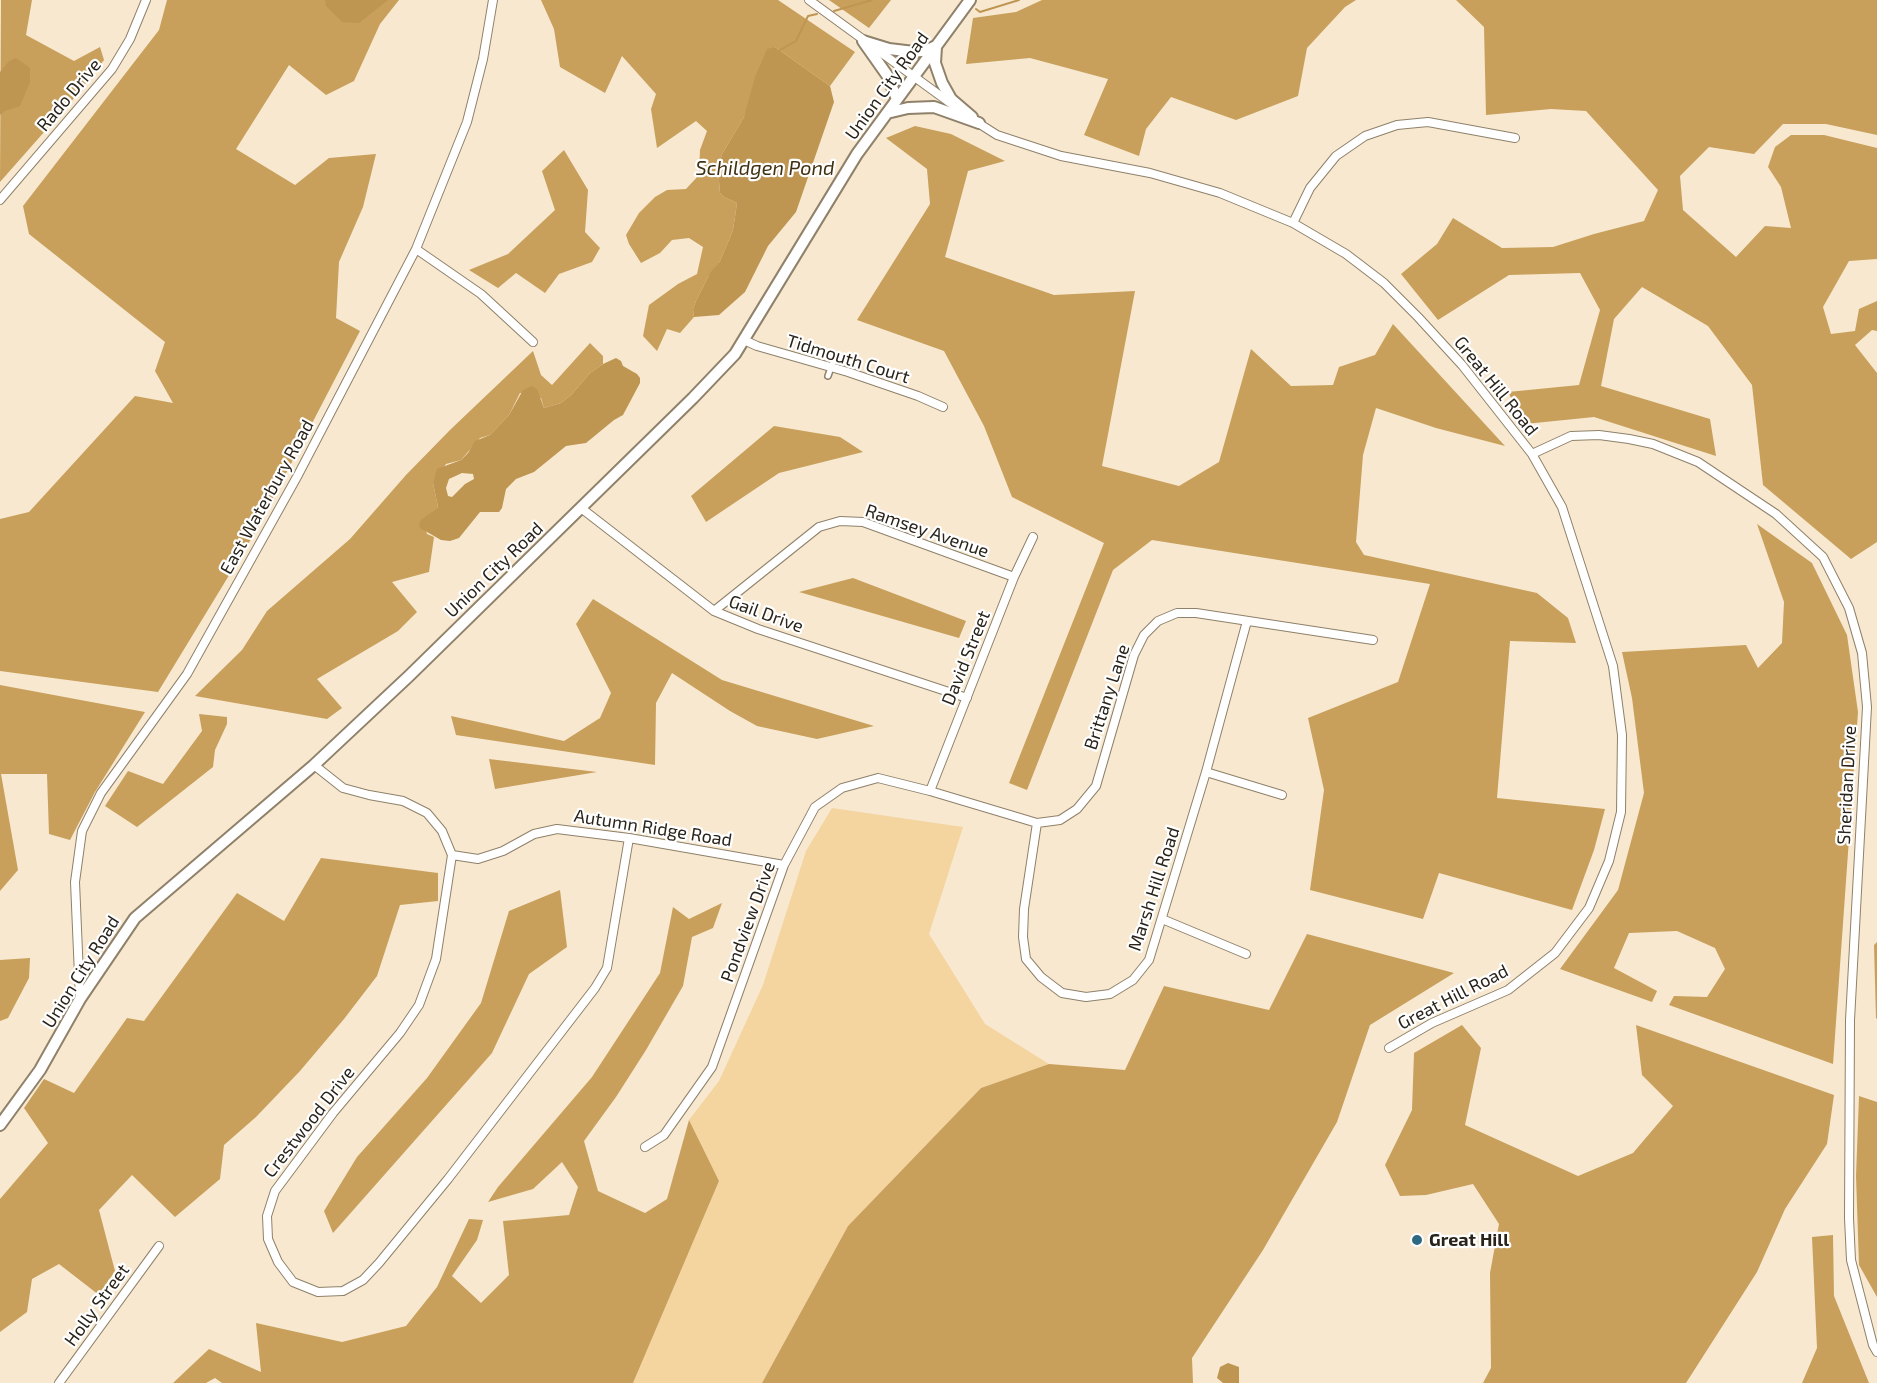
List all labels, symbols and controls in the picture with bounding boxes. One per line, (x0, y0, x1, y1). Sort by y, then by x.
street label: Union City Road (841, 28, 933, 144)
street label: Rado Drive (32, 54, 106, 136)
water label: Schildgen Pond (696, 156, 834, 180)
street label: Tidmouth Court (784, 330, 912, 388)
street label: Great Hill Road (1449, 332, 1543, 440)
street label: East Waterbury Road (216, 416, 318, 578)
street label: Ramsey Avenue (862, 500, 992, 562)
street label: Union City Road (440, 518, 548, 622)
street label: Gail Drive (726, 591, 806, 637)
street label: David Street (937, 608, 995, 708)
street label: Brittany Lane (1080, 642, 1134, 752)
street label: Sheridan Drive (1833, 725, 1861, 845)
street label: Autumn Ridge Road (572, 805, 734, 851)
street label: Marsh Hill Road (1124, 824, 1184, 954)
street label: Pondview Drive (716, 859, 780, 985)
street label: Union City Road (38, 912, 124, 1032)
street label: Great Hill Road (1394, 960, 1512, 1034)
street label: Crestwood Drive (259, 1062, 359, 1182)
place label: Great Hill (1429, 1229, 1509, 1251)
marker: Great Hill (1410, 1233, 1424, 1247)
street label: Holly Street (60, 1260, 134, 1350)

